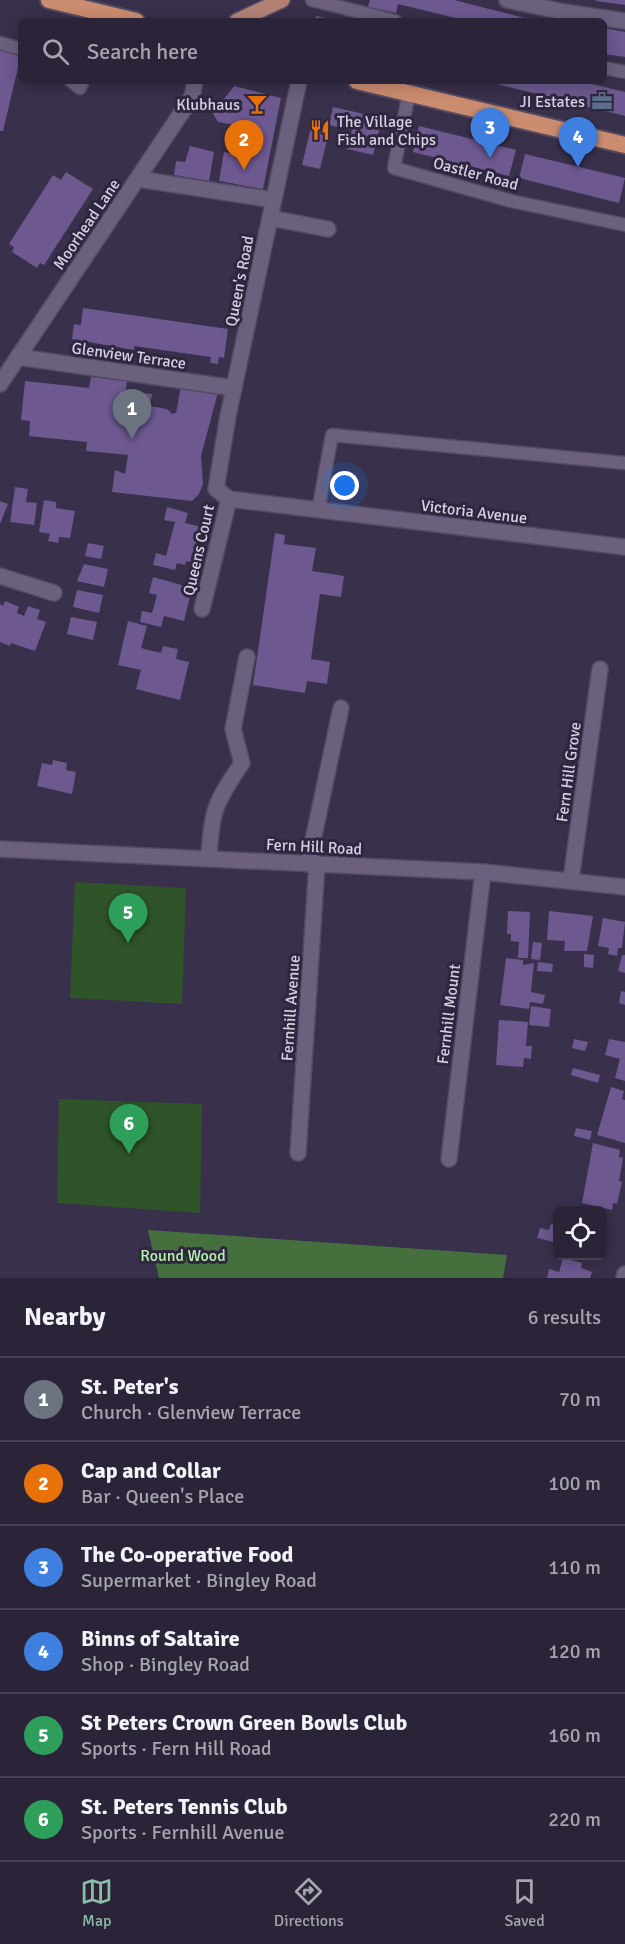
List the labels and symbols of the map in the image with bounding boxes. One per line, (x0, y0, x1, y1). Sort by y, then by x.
office icon: JI Estates (590, 89, 614, 113)
bar icon: Klubhaus (245, 92, 269, 116)
place label: JI Estates (520, 92, 585, 112)
place label: Klubhaus (176, 95, 240, 115)
pin: 3 (470, 108, 510, 158)
place label: The Village Fish and Chips (337, 112, 436, 150)
restaurant icon: The Village Fish and Chips (308, 118, 332, 142)
pin: 4 (558, 118, 598, 167)
pin: 2 (224, 120, 264, 170)
street label: Oastler Road (431, 153, 520, 195)
street label: Moorhead Lane (49, 175, 125, 274)
street label: Queen's Road (221, 234, 259, 328)
street label: Glenview Terrace (70, 338, 187, 374)
pin: 1 (112, 390, 152, 439)
your location (330, 471, 359, 500)
street label: Victoria Avenue (420, 496, 528, 528)
street label: Queens Court (179, 502, 219, 598)
street label: Fern Hill Grove (552, 721, 586, 824)
street label: Fern Hill Road (265, 834, 362, 860)
pin: 5 (108, 894, 148, 943)
street label: Fernhill Avenue (277, 954, 305, 1062)
street label: Fernhill Mount (433, 963, 465, 1065)
pin: 6 (110, 1104, 148, 1154)
park label: Round Wood (140, 1246, 226, 1266)

